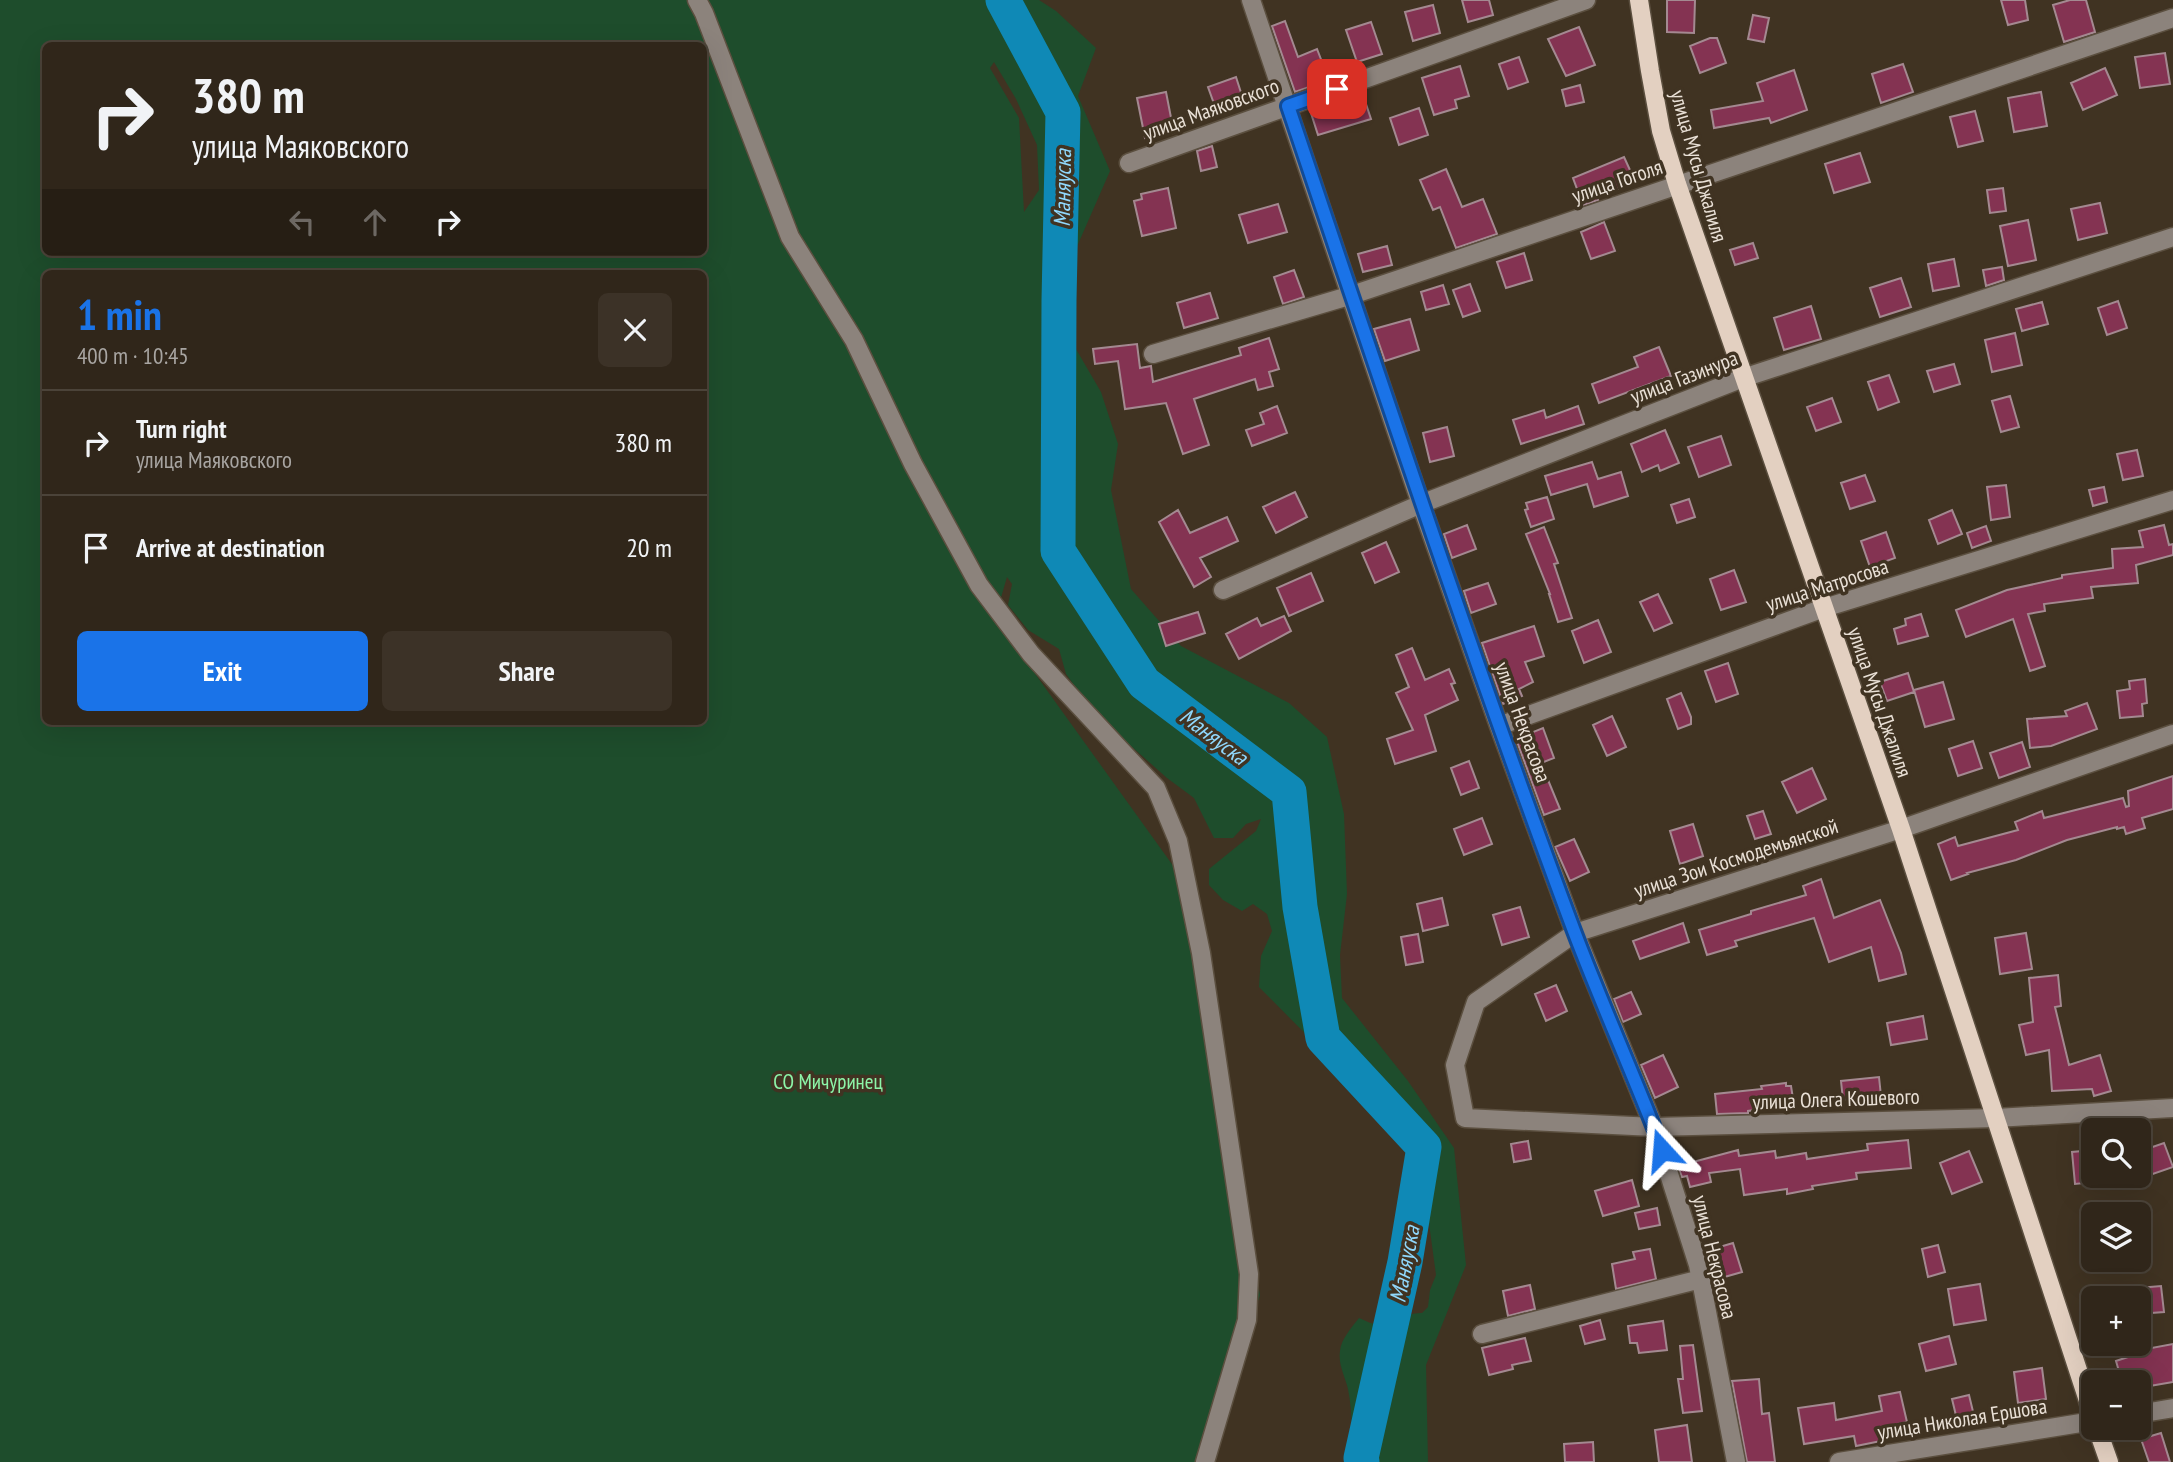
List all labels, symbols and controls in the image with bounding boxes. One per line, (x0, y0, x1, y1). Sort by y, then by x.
pin (1307, 59, 1367, 119)
text: 380 m (192, 63, 305, 127)
icon: right (77, 70, 168, 161)
icon: arrive (1318, 70, 1356, 108)
street label: улица Маяковского (1139, 72, 1283, 146)
street label: улица Мусы Джалиля (1664, 87, 1734, 245)
text: улица Маяковского (192, 125, 409, 167)
water label: Маняуска (1047, 147, 1077, 227)
street label: улица Гоголя (1568, 153, 1666, 209)
icon: left (283, 203, 321, 241)
icon: ahead (356, 203, 394, 241)
icon: right (429, 203, 467, 241)
text: 1 min (77, 287, 162, 342)
button: close (598, 293, 672, 367)
text: 400 m · 10:45 (77, 341, 189, 370)
street label: улица Газинура (1627, 344, 1741, 410)
text: Turn right (136, 412, 227, 445)
icon: right (77, 424, 115, 462)
text: 380 m (614, 426, 672, 459)
text: улица Маяковского (136, 445, 292, 474)
icon: arrive (77, 529, 115, 567)
text: Arrive at destination (136, 531, 325, 564)
text: 20 m (626, 531, 672, 564)
street label: улица Матросова (1762, 552, 1892, 618)
street label: улица Мусы Джалиля (1842, 623, 1918, 781)
button: Exit (77, 631, 368, 711)
button: Share (382, 631, 672, 711)
street label: улица Некрасова (1489, 658, 1557, 786)
water label: Маняуска (1174, 701, 1255, 772)
street label: улица Зои Космодемьянской (1631, 812, 1841, 904)
park label: СО Мичуринец (773, 1068, 883, 1095)
street label: улица Олега Кошевого (1752, 1083, 1920, 1115)
position arrow (1625, 1113, 1699, 1187)
map controls (2081, 1118, 2151, 1440)
button: search (2081, 1118, 2151, 1188)
street label: улица Некрасова (1687, 1193, 1743, 1321)
button: layers (2081, 1202, 2151, 1272)
water label: Маняуска (1382, 1221, 1426, 1305)
button: + (2081, 1286, 2151, 1356)
button: − (2081, 1370, 2151, 1440)
street label: улица Николая Ершова (1875, 1392, 2049, 1446)

